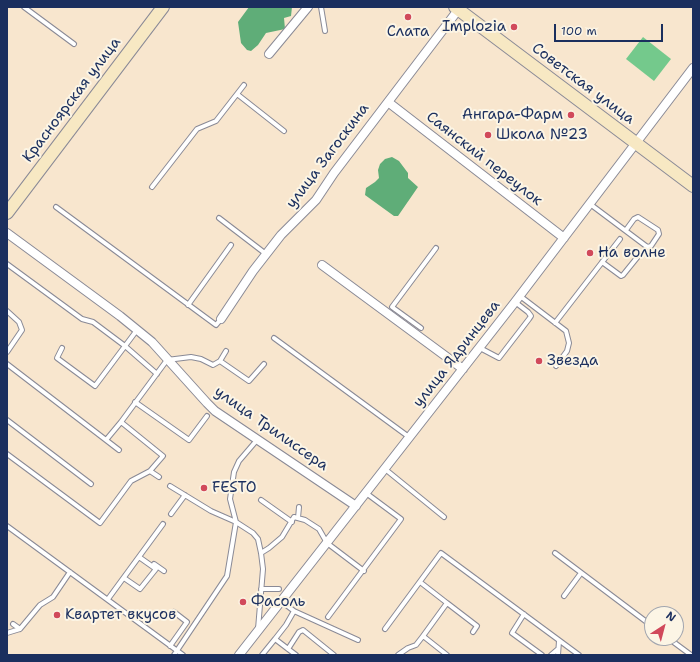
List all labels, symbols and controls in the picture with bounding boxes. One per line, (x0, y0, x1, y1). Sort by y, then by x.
marker: Слата (403, 12, 413, 22)
scale bar (556, 16, 665, 42)
place label: Implozia (442, 18, 506, 36)
marker: Implozia (509, 22, 519, 32)
place label: Слата (387, 23, 429, 41)
text: 100 m (561, 23, 597, 39)
street label: Красноярская улица (19, 34, 125, 166)
street label: Советская улица (528, 39, 638, 129)
street label: улица Загоскина (283, 100, 373, 212)
place label: Ангара-Фарм (462, 106, 563, 124)
street label: Саянский переулок (422, 108, 546, 210)
marker: Ангара-Фарм (566, 110, 576, 120)
place label: Школа №23 (496, 126, 588, 144)
marker: Школа №23 (483, 130, 493, 140)
place label: На волне (598, 244, 666, 262)
marker: На волне (585, 248, 595, 258)
street label: улица Ядринцева (410, 297, 504, 411)
place label: Звезда (547, 352, 598, 370)
marker: Звезда (534, 356, 544, 366)
street label: улица Трилиссера (211, 383, 331, 475)
place label: FESTO (212, 479, 257, 497)
marker: FESTO (199, 483, 209, 493)
place label: Фасоль (251, 593, 305, 611)
marker: Фасоль (238, 597, 248, 607)
place label: Квартет вкусов (65, 606, 176, 624)
north arrow (644, 606, 684, 646)
text: N (663, 608, 679, 625)
marker: Квартет вкусов (52, 610, 62, 620)

